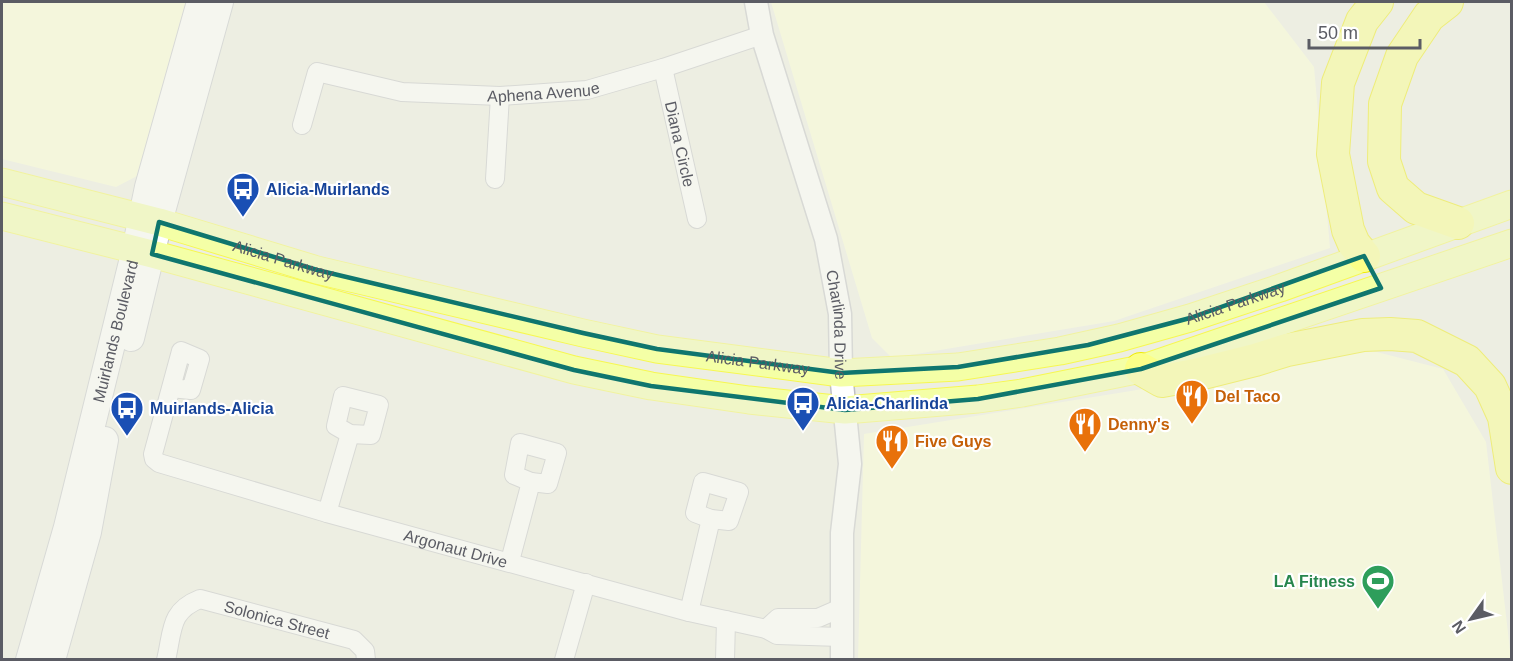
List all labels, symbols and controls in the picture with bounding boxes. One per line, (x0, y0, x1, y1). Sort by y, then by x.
scale bar (1309, 12, 1420, 50)
text: 50 m (1318, 23, 1358, 43)
street label: Aphena Avenue (487, 79, 602, 105)
street label: Diana Circle (662, 100, 698, 189)
bus stop icon: Alicia-Muirlands (225, 171, 261, 218)
place label: Alicia-Muirlands (266, 181, 390, 198)
street label: Alicia Parkway (231, 237, 335, 283)
street label: Muirlands Boulevard (90, 258, 141, 404)
street label: Charlinda Drive (823, 268, 850, 380)
street label: Alicia Parkway (1183, 279, 1288, 328)
street label: Alicia Parkway (705, 348, 811, 378)
restaurant icon: Del Taco (1174, 378, 1210, 425)
bus stop icon: Alicia-Charlinda (785, 385, 821, 432)
place label: Del Taco (1215, 388, 1281, 405)
bus stop icon: Muirlands-Alicia (109, 390, 145, 437)
place label: Alicia-Charlinda (826, 395, 948, 412)
place label: Muirlands-Alicia (150, 400, 274, 417)
restaurant icon: Denny's (1067, 406, 1103, 453)
place label: Denny's (1108, 416, 1170, 433)
restaurant icon: Five Guys (874, 423, 910, 470)
place label: Five Guys (915, 433, 992, 450)
street label: Argonaut Drive (402, 526, 509, 571)
sports icon: LA Fitness (1360, 563, 1396, 610)
place label: LA Fitness (1274, 573, 1355, 590)
north arrow (1441, 589, 1501, 649)
street label: Solonica Street (222, 598, 332, 642)
text: N (1449, 618, 1469, 637)

